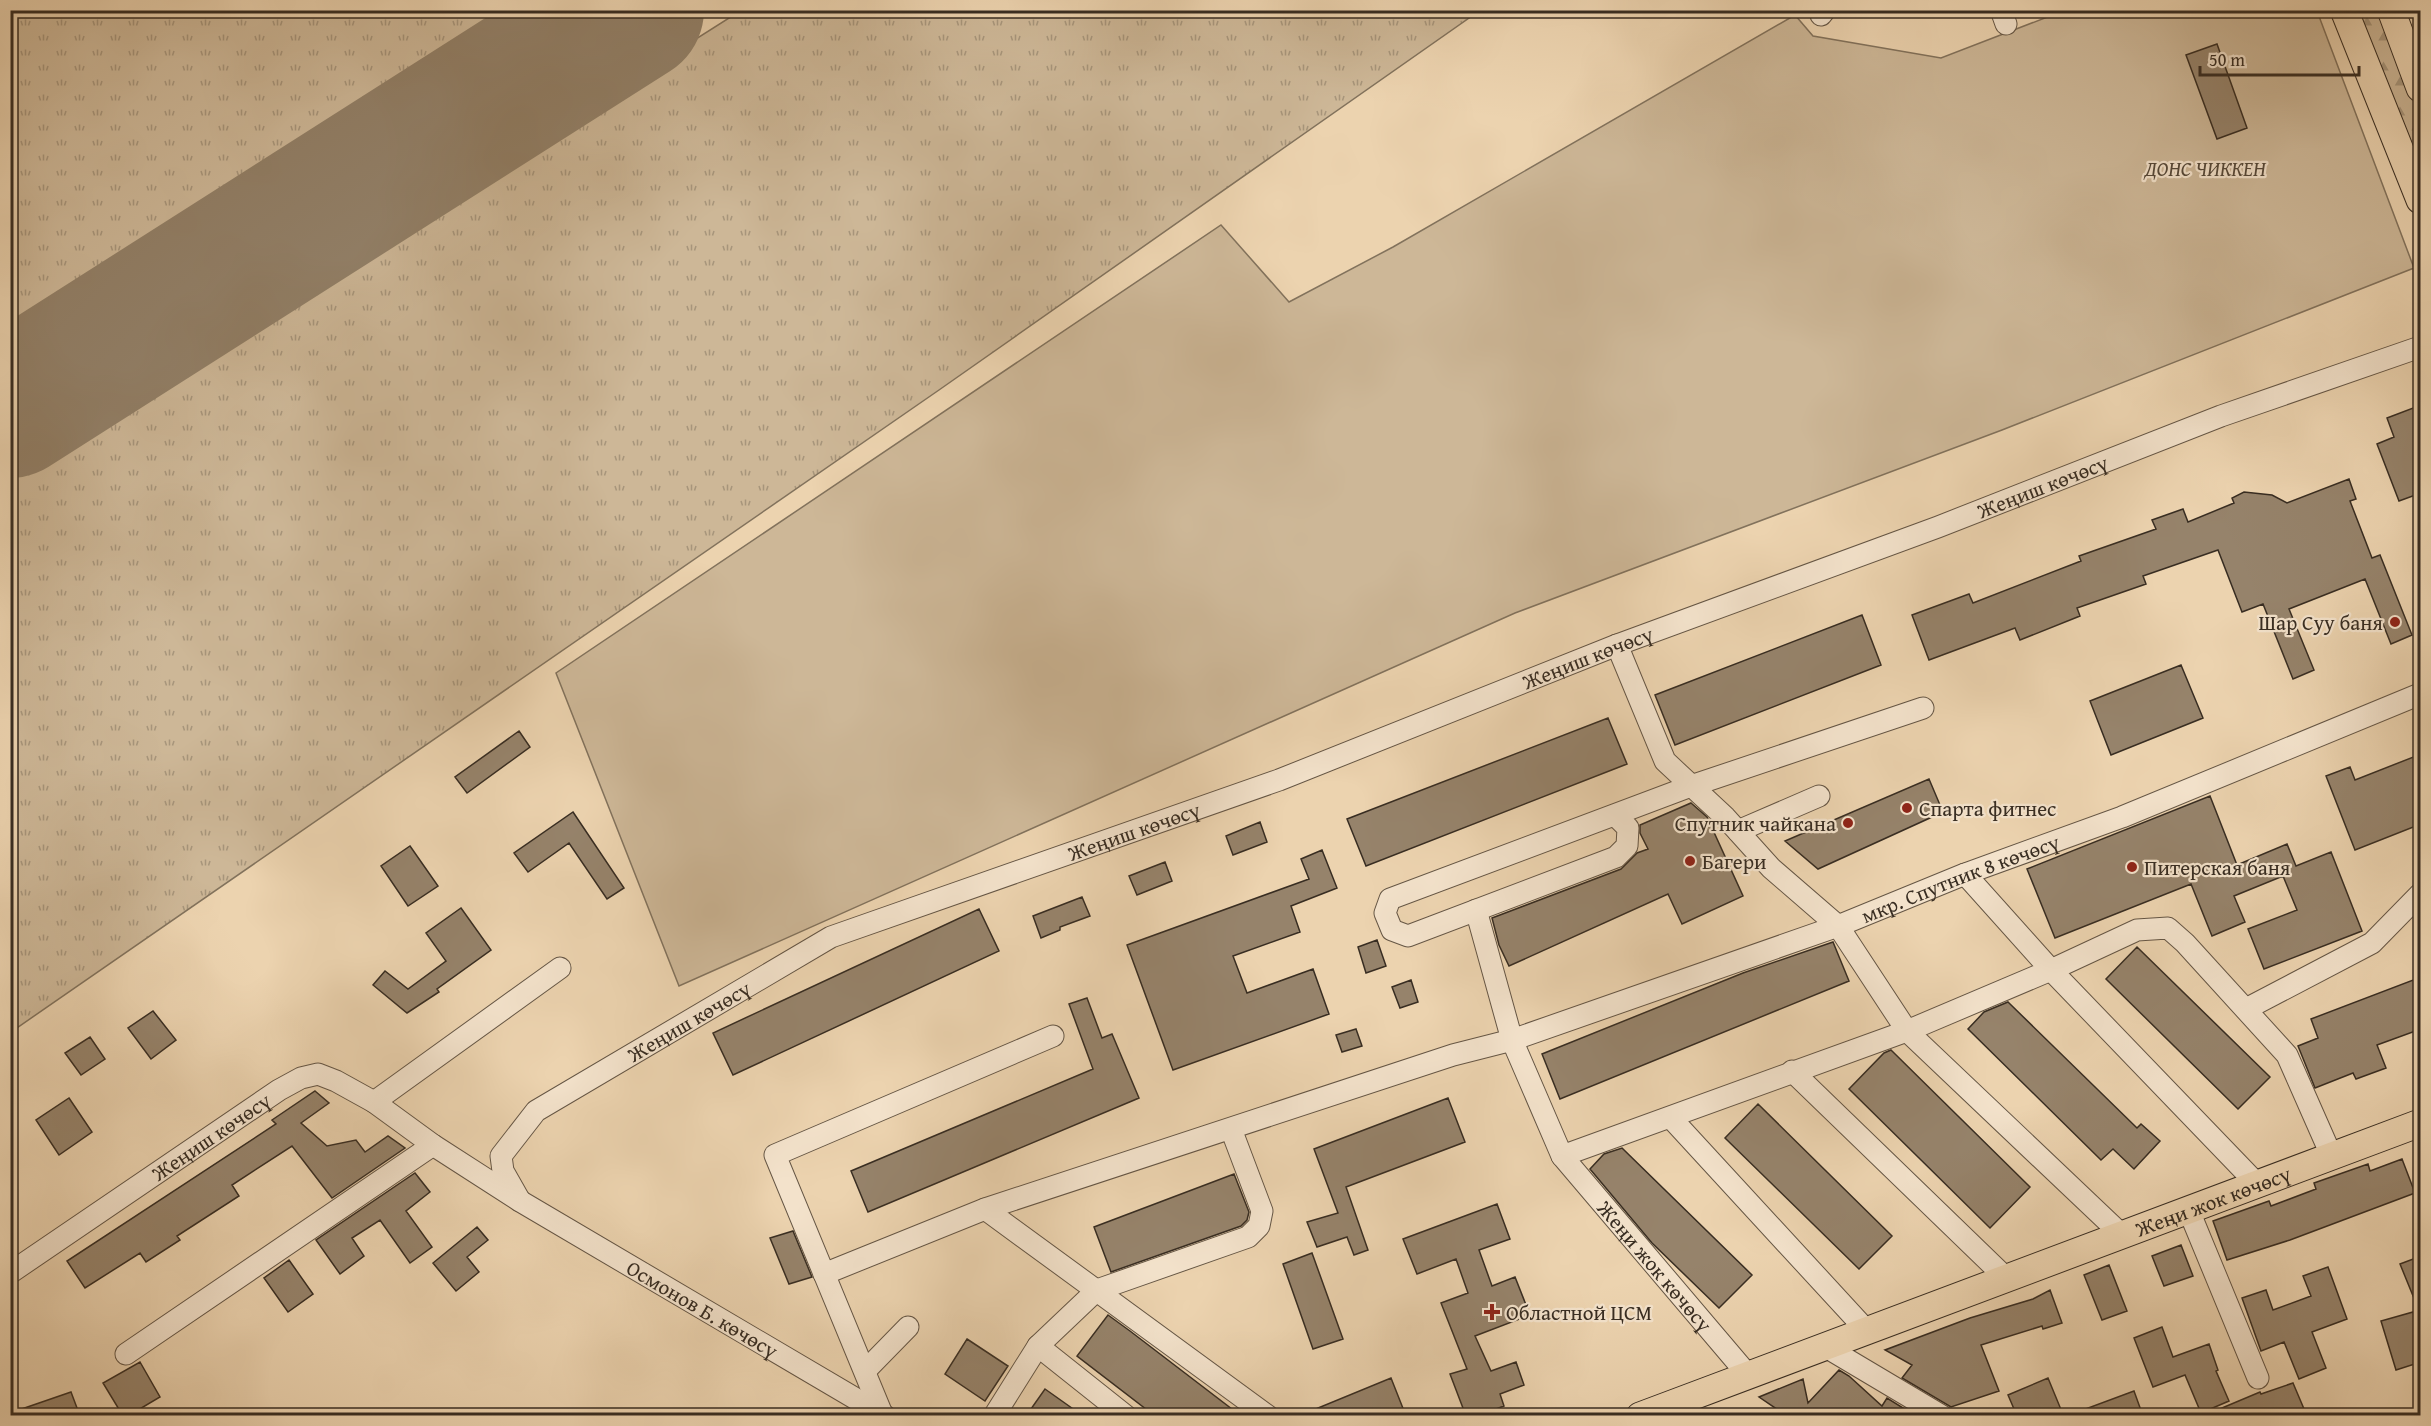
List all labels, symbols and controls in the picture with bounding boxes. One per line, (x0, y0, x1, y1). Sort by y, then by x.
scale bar (2200, 39, 2359, 77)
text: 50 m (2209, 46, 2245, 73)
park label: ДОНС ЧИККЕН (2143, 153, 2267, 184)
street label: Жеңиш көчөсү (1972, 446, 2112, 526)
place label: Шар Суу баня (2258, 607, 2383, 638)
marker: Шар Суу баня (2388, 615, 2402, 629)
street label: Жеңиш көчөсү (1517, 618, 1657, 697)
street label: Жеңиш көчөсү (1063, 793, 1204, 869)
place label: Спарта фитнес (1919, 793, 2056, 824)
marker: Спарта фитнес (1900, 801, 1914, 815)
place label: Спутник чайкана (1675, 808, 1836, 839)
marker: Спутник чайкана (1841, 816, 1855, 830)
street label: мкр. Спутник 8 көчөсү (1856, 826, 2063, 931)
place label: Багери (1702, 846, 1766, 877)
place label: Питерская баня (2144, 852, 2291, 883)
marker: Багери (1683, 854, 1697, 868)
marker: Питерская баня (2125, 860, 2139, 874)
street label: Жеңиш көчөсү (621, 972, 756, 1070)
street label: Жеңиш көчөсү (144, 1085, 277, 1189)
street label: Жеңи жок көчөсү (2130, 1157, 2295, 1244)
street label: Жеңи жок көчөсү (1590, 1192, 1720, 1338)
street label: Осмонов Б. көчөсү (621, 1252, 784, 1365)
place label: Областной ЦСМ (1506, 1297, 1652, 1328)
marker: Областной ЦСМ (1483, 1303, 1501, 1321)

